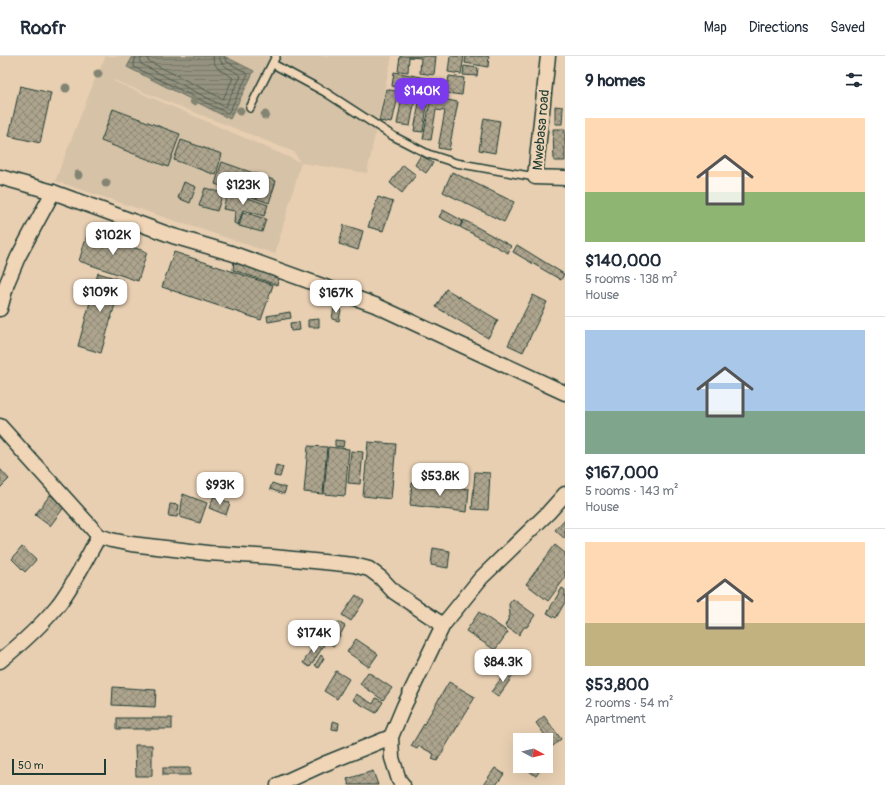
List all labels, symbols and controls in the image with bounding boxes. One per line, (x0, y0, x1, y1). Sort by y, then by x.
text: Roofr (20, 16, 66, 40)
text: Map (704, 19, 727, 36)
text: Directions (749, 19, 808, 36)
text: Saved (830, 19, 865, 36)
icon: filters (843, 69, 865, 91)
text: 9 homes (585, 70, 645, 91)
pin: $140K (394, 78, 450, 112)
text: $140K (404, 83, 440, 99)
street label: Mwebasa road (529, 89, 553, 171)
icon: home (689, 144, 761, 216)
pin: $123K (215, 172, 271, 206)
text: $123K (226, 177, 260, 193)
pin: $102K (85, 222, 141, 256)
text: $102K (95, 227, 131, 243)
text: $140,000 (585, 250, 661, 271)
text: 5 rooms · 138 m² (585, 271, 678, 287)
pin: $109K (72, 279, 128, 313)
pin: $167K (308, 280, 364, 314)
text: $109K (82, 284, 118, 300)
text: $167K (319, 285, 353, 301)
text: House (585, 287, 619, 303)
icon: home (689, 356, 761, 428)
text: $167,000 (585, 462, 659, 483)
pin: $53.8K (407, 463, 473, 497)
text: $53.8K (421, 468, 459, 484)
pin: $93K (196, 472, 244, 506)
text: $93K (206, 477, 234, 493)
text: 5 rooms · 143 m² (585, 483, 679, 499)
text: House (585, 499, 619, 515)
icon: home (689, 568, 761, 640)
pin: $174K (286, 620, 342, 654)
text: $174K (297, 625, 331, 641)
pin: $84.3K (470, 649, 536, 683)
text: $84.3K (483, 654, 523, 670)
text: $53,800 (585, 674, 649, 695)
text: 2 rooms · 54 m² (585, 695, 673, 711)
text: Apartment (585, 711, 646, 727)
north arrow (513, 733, 553, 773)
map controls (513, 733, 553, 773)
scale bar (12, 757, 106, 776)
text: 50 m (18, 759, 44, 772)

